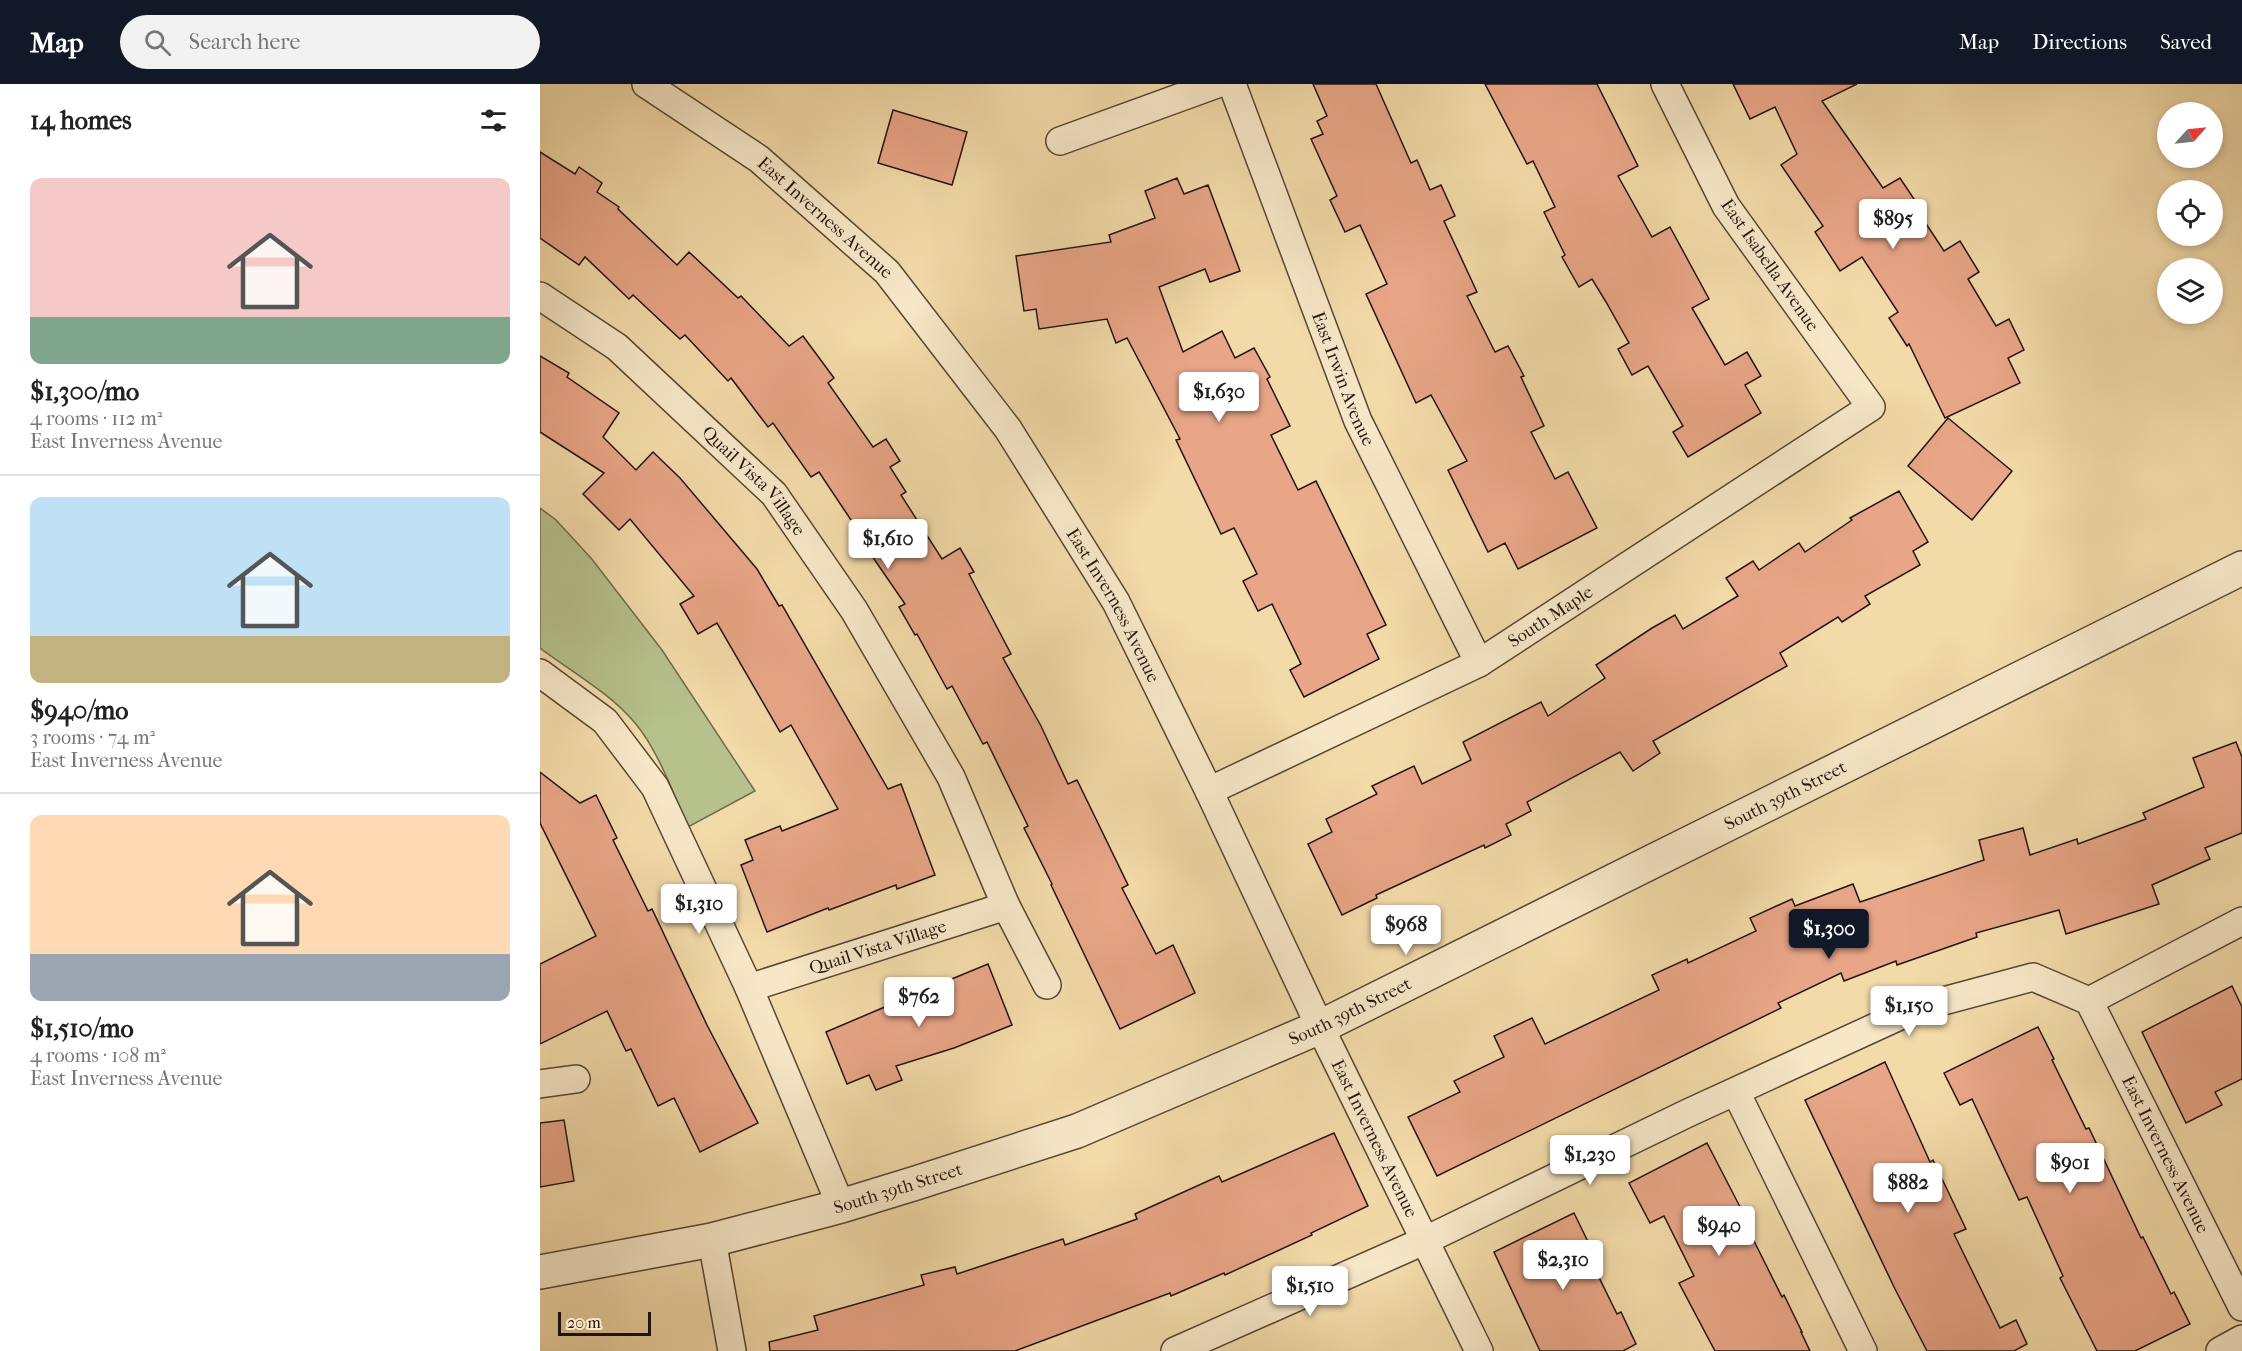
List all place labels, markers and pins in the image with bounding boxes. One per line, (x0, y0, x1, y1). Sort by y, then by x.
pin: $895 (1857, 199, 1929, 250)
pin: $1,630 (1170, 372, 1268, 423)
pin: $1,610 (839, 519, 937, 570)
pin: $1,310 (650, 884, 748, 935)
pin: $968 (1370, 905, 1442, 956)
pin: $1,300 (1780, 909, 1878, 960)
pin: $762 (883, 977, 955, 1028)
pin: $1,150 (1860, 986, 1958, 1037)
pin: $1,230 (1541, 1135, 1639, 1186)
pin: $901 (2034, 1143, 2106, 1194)
pin: $882 (1872, 1163, 1944, 1214)
pin: $940 (1683, 1206, 1755, 1257)
pin: $2,310 (1514, 1240, 1612, 1291)
pin: $1,510 (1261, 1266, 1359, 1317)

